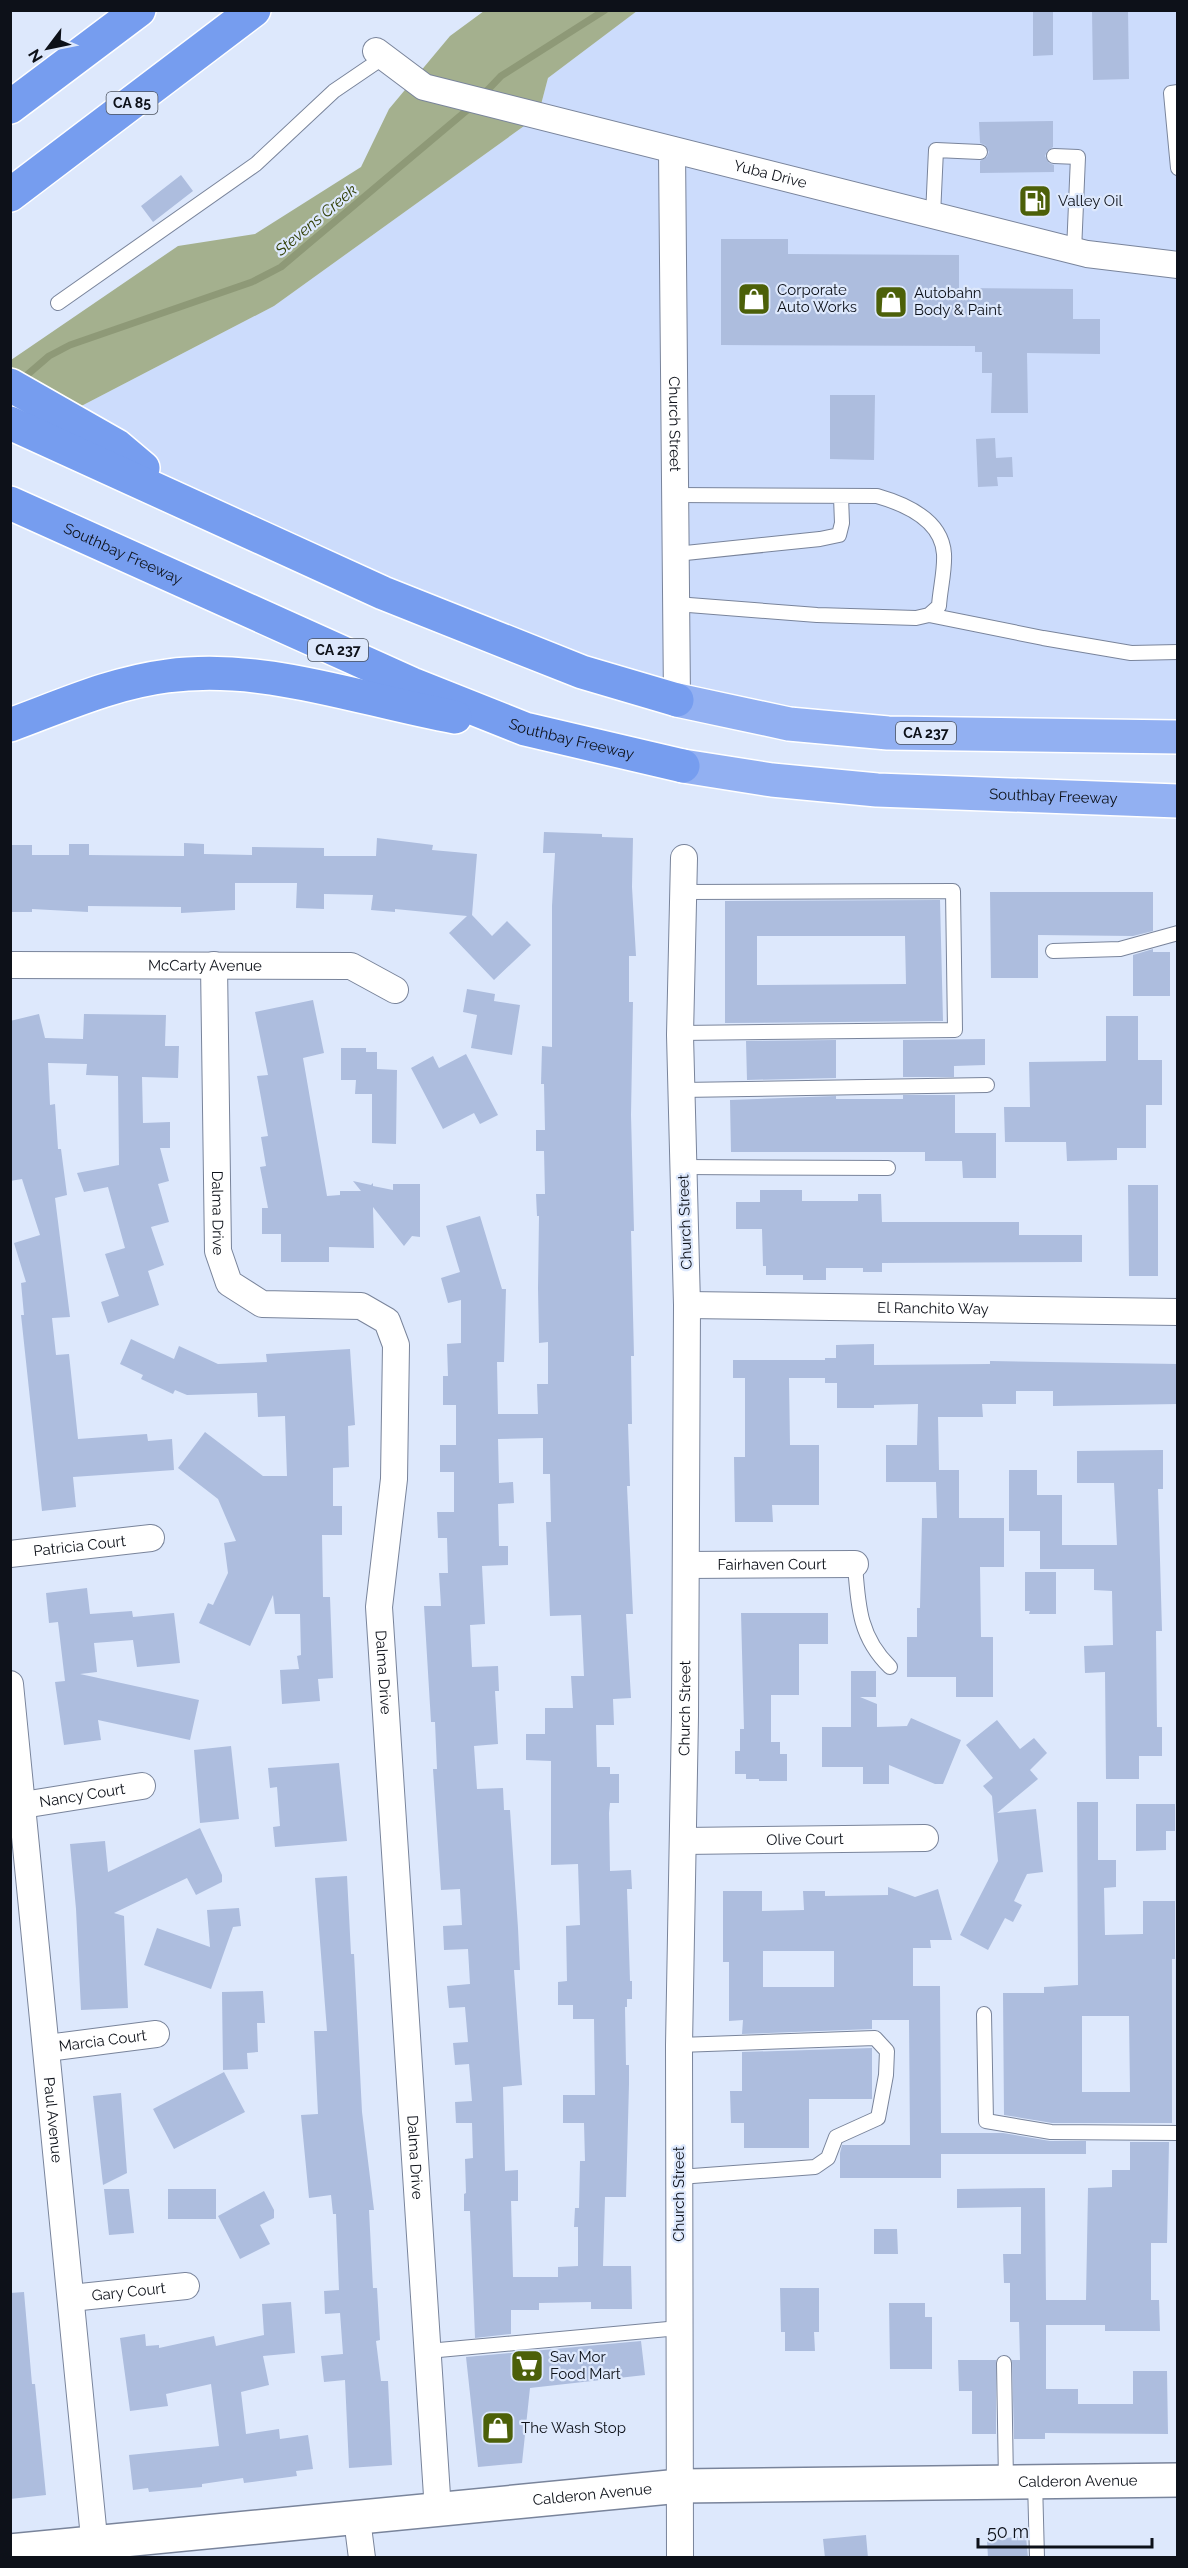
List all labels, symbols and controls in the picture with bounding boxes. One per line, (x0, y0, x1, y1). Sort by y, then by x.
north arrow (18, 18, 78, 78)
text: N (24, 45, 47, 66)
road number: CA 85 (106, 92, 158, 114)
street label: Yuba Drive (732, 156, 809, 192)
water label: Stevens Creek (271, 180, 361, 260)
fuel station icon: Valley Oil (1017, 183, 1053, 219)
place label: Valley Oil (1058, 192, 1123, 210)
shop icon: Corporate Auto Works (736, 281, 772, 317)
place label: Corporate Auto Works (777, 281, 857, 316)
shop icon: Autobahn Body & Paint (873, 284, 909, 320)
place label: Autobahn Body & Paint (914, 284, 1002, 319)
street label: Church Street (665, 376, 684, 472)
street label: Southbay Freeway (61, 519, 185, 588)
road number: CA 237 (308, 639, 368, 661)
street label: Southbay Freeway (506, 714, 636, 763)
road number: CA 237 (896, 722, 956, 744)
street label: Southbay Freeway (989, 785, 1118, 808)
street label: McCarty Avenue (148, 956, 262, 975)
street label: Dalma Drive (208, 1171, 227, 1256)
street label: Church Street (674, 1174, 696, 1270)
street label: El Ranchito Way (877, 1299, 989, 1318)
street label: Patricia Court (32, 1532, 127, 1560)
street label: Fairhaven Court (718, 1555, 826, 1574)
street label: Dalma Drive (372, 1630, 395, 1715)
street label: Church Street (675, 1660, 694, 1756)
street label: Nancy Court (38, 1780, 126, 1811)
street label: Olive Court (766, 1830, 844, 1849)
street label: Marcia Court (58, 2026, 147, 2055)
street label: Paul Avenue (40, 2076, 66, 2164)
street label: Dalma Drive (403, 2114, 427, 2200)
street label: Church Street (670, 2146, 688, 2242)
street label: Gary Court (91, 2279, 167, 2305)
supermarket icon: Sav Mor Food Mart (509, 2348, 545, 2384)
place label: Sav Mor Food Mart (550, 2348, 621, 2383)
shop icon: The Wash Stop (480, 2410, 516, 2446)
place label: The Wash Stop (521, 2419, 626, 2437)
street label: Calderon Avenue (1018, 2471, 1138, 2491)
street label: Calderon Avenue (532, 2480, 653, 2509)
scale bar (978, 2511, 1152, 2549)
text: 50 m (987, 2521, 1029, 2542)

